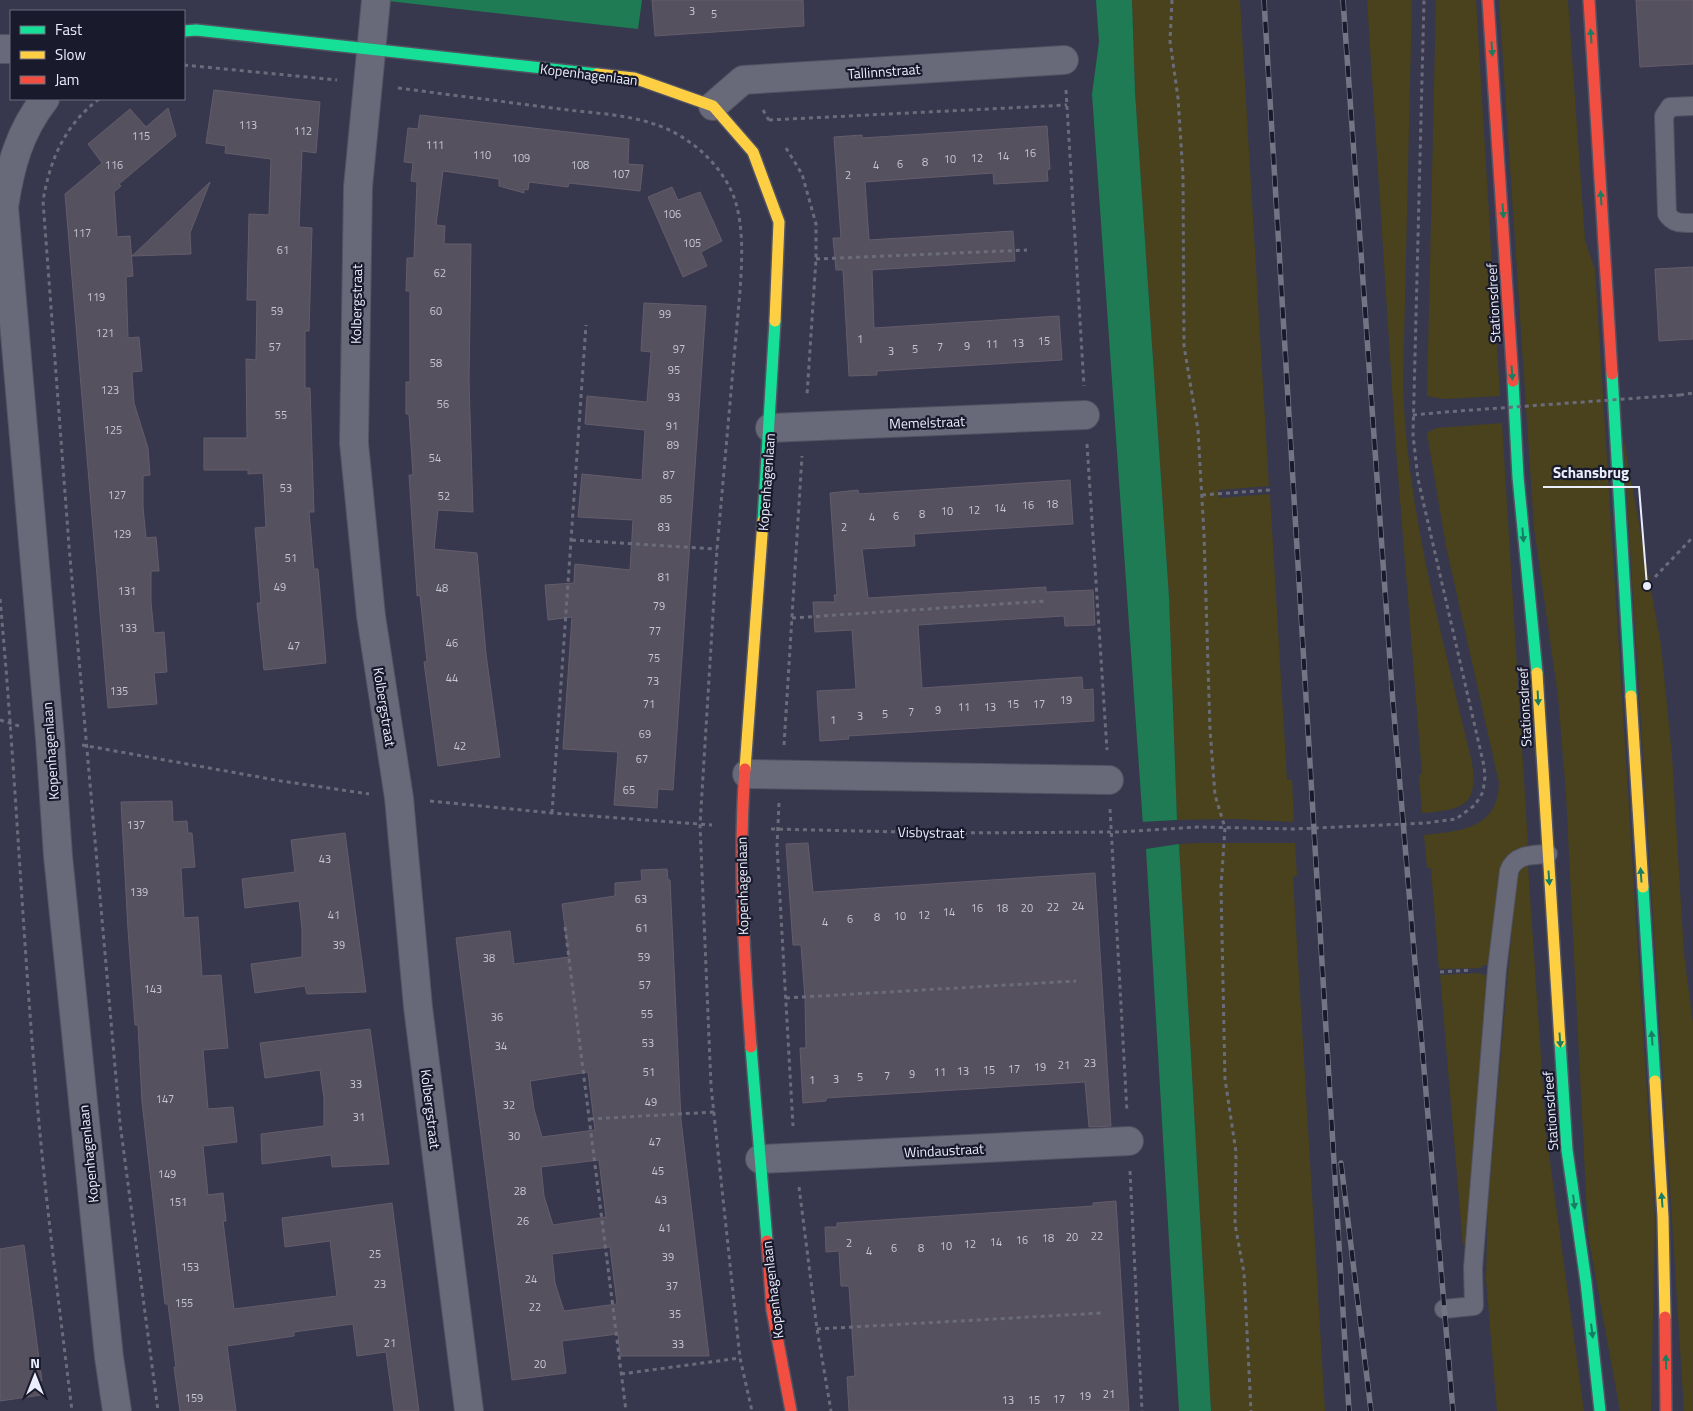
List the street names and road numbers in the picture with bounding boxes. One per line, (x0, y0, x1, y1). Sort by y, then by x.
street label: Kopenhagenlaan (539, 58, 639, 90)
street label: Tallinnstraat (847, 58, 921, 84)
street label: Stationsdreef (1480, 262, 1506, 343)
street label: Kolbergstraat (345, 264, 367, 344)
street label: Memelstraat (889, 410, 965, 434)
street label: Kopenhagenlaan (752, 432, 780, 532)
street label: Kolbergstraat (368, 666, 402, 748)
street label: Stationsdreef (1511, 666, 1537, 747)
street label: Kopenhagenlaan (36, 701, 64, 801)
street label: Visbystraat (897, 821, 965, 843)
street label: Kopenhagenlaan (731, 837, 753, 935)
street label: Kolbergstraat (416, 1068, 446, 1150)
street label: Stationsdreef (1537, 1070, 1563, 1151)
street label: Kopenhagenlaan (72, 1104, 104, 1204)
street label: Windaustraat (903, 1137, 985, 1163)
street label: Kopenhagenlaan (756, 1240, 788, 1340)

